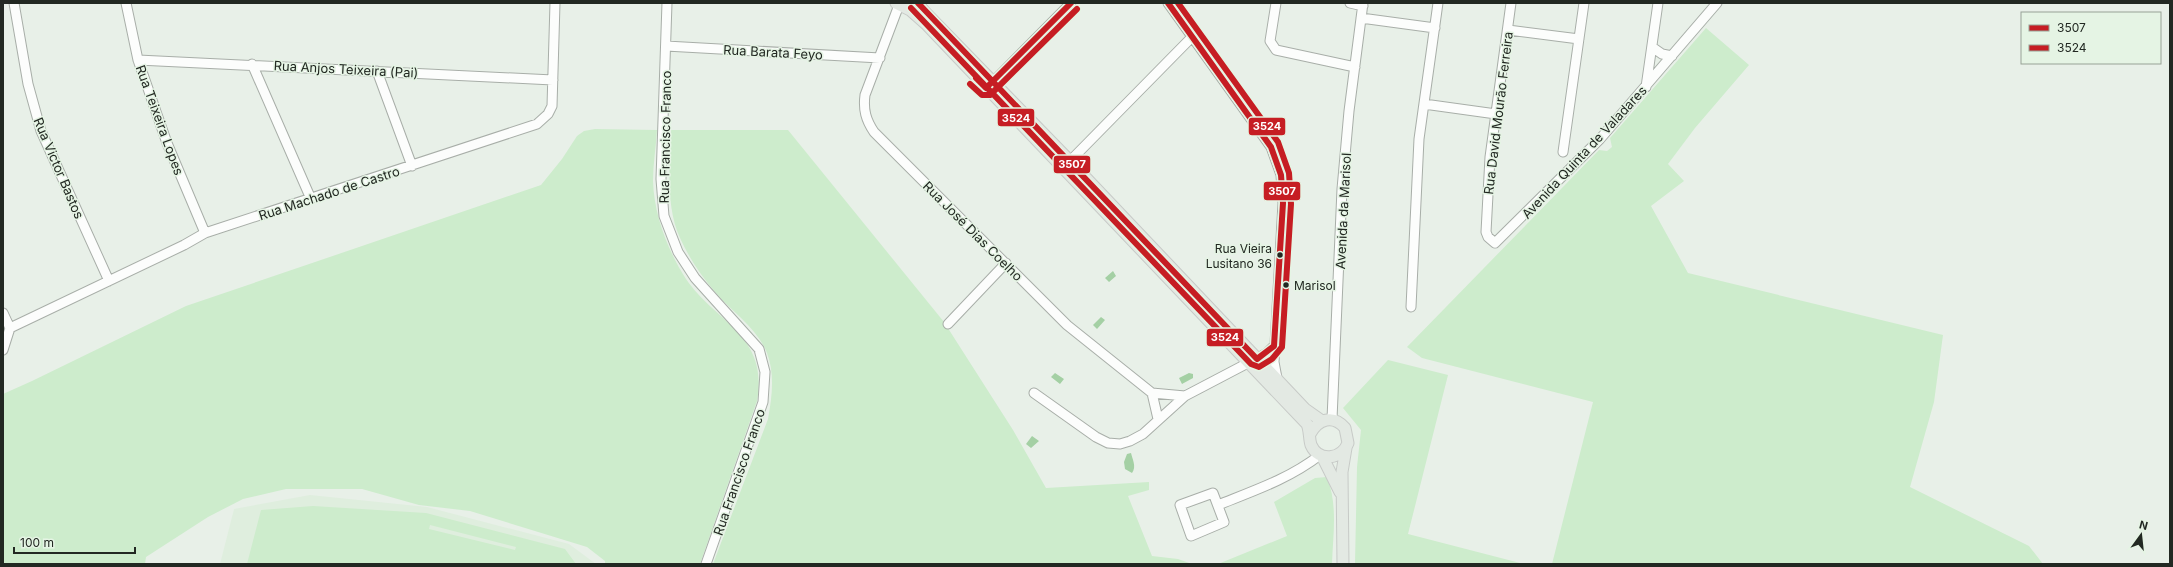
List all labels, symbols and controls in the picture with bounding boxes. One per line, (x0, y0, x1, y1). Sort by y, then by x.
legend (2021, 12, 2161, 64)
text: 3507 (2057, 20, 2086, 35)
street label: Rua David Mourão Ferreira (1480, 31, 1516, 195)
text: 3524 (2057, 40, 2087, 55)
street label: Rua Barata Feyo (723, 41, 823, 63)
street label: Rua Anjos Teixeira (Pai) (273, 57, 419, 81)
street label: Rua Teixeira Lopes (133, 63, 187, 177)
street label: Rua Francisco Franco (656, 70, 674, 204)
street label: Avenida Quinta de Valadares (1518, 82, 1650, 222)
line badge: 3524 (997, 108, 1035, 127)
text: 3524 (1002, 111, 1030, 125)
street label: Rua Victor Bastos (30, 115, 88, 221)
line badge: 3524 (1248, 117, 1286, 136)
text: 3524 (1253, 119, 1281, 133)
street label: Avenida da Marisol (1332, 152, 1354, 270)
line badge: 3507 (1053, 155, 1091, 174)
text: 3507 (1058, 157, 1086, 171)
street label: Rua Machado de Castro (256, 163, 402, 223)
street label: Rua José Dias Coelho (920, 178, 1026, 284)
line badge: 3507 (1263, 181, 1301, 201)
text: 3507 (1268, 184, 1296, 198)
place label: Rua Vieira Lusitano 36 (1206, 241, 1272, 271)
marker: Rua Vieira Lusitano 36 (1275, 250, 1285, 260)
place label: Marisol (1294, 278, 1336, 293)
marker: Marisol (1281, 280, 1291, 290)
line badge: 3524 (1206, 328, 1244, 347)
text: 3524 (1211, 330, 1239, 344)
street label: Rua Francisco Franco (710, 406, 768, 537)
north arrow (2121, 515, 2161, 555)
text: N (2138, 517, 2149, 533)
scale bar (14, 529, 135, 555)
text: 100 m (20, 535, 54, 550)

